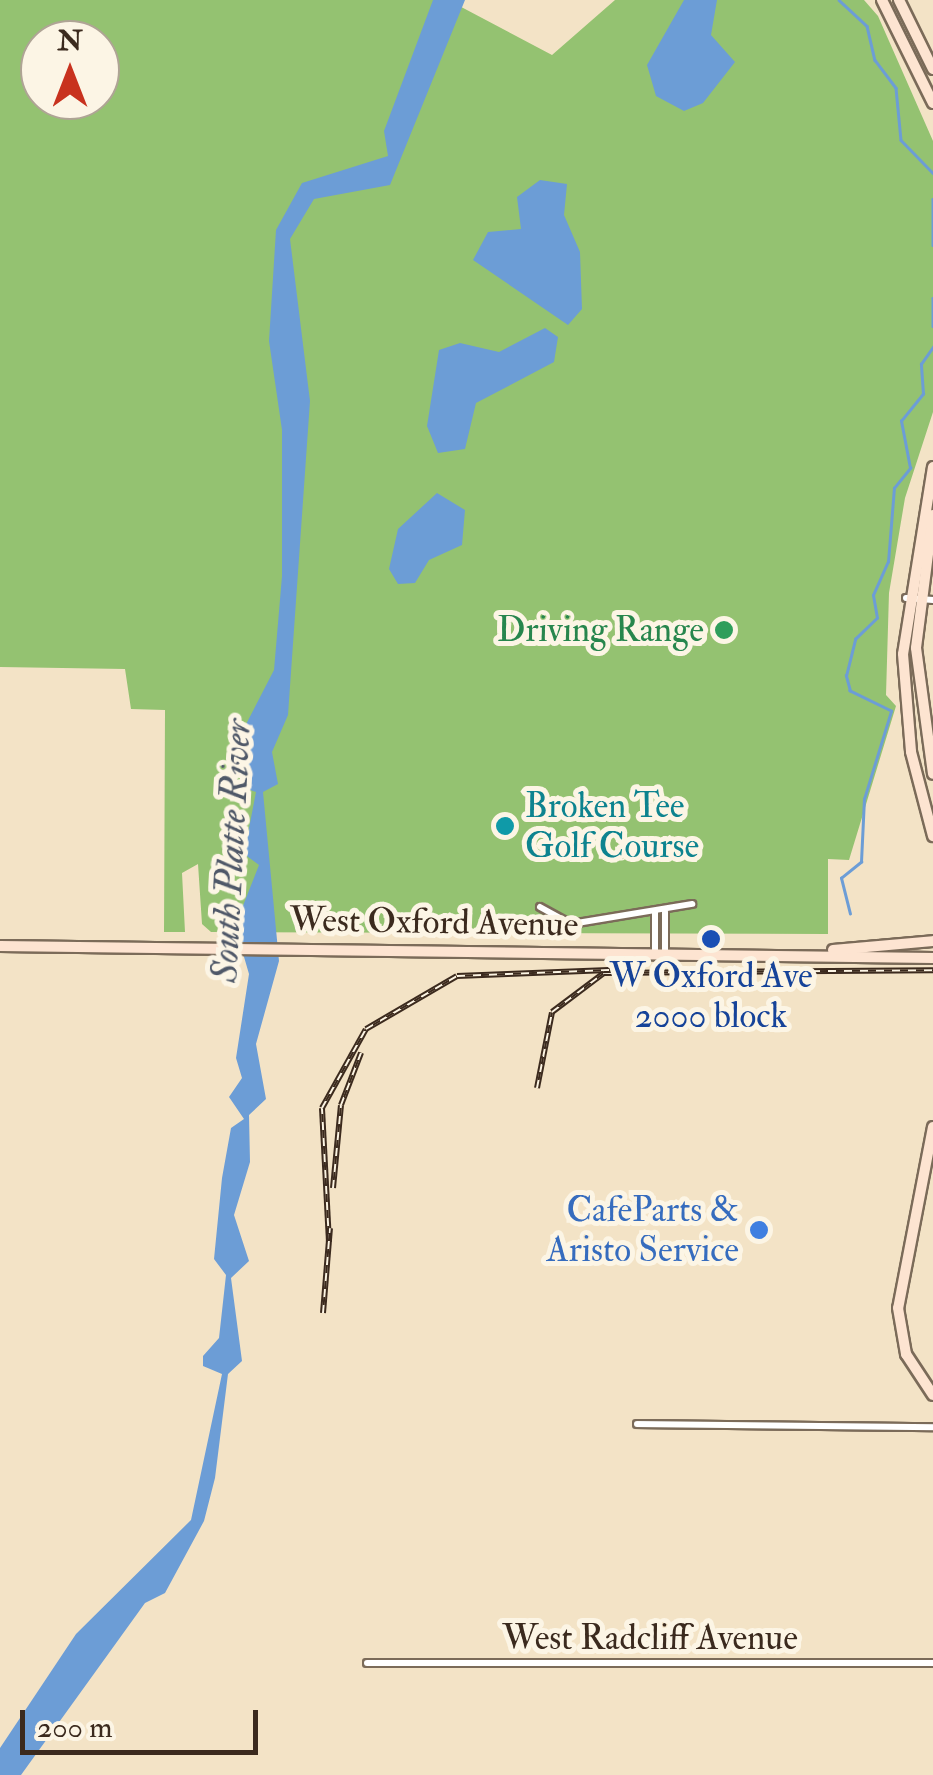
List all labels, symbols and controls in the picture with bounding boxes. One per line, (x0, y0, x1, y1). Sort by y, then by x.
north arrow (20, 20, 120, 120)
text: N (57, 24, 83, 59)
place label: Driving Range (497, 609, 704, 651)
marker: Driving Range (713, 619, 735, 641)
water label: South Platte River (202, 718, 262, 984)
place label: Broken Tee Golf Course (525, 785, 699, 867)
marker: Broken Tee Golf Course (494, 815, 516, 837)
street label: West Oxford Avenue (289, 898, 579, 946)
marker: W Oxford Ave 2000 block (700, 928, 722, 950)
place label: W Oxford Ave 2000 block (609, 955, 813, 1037)
place label: CafeParts & Aristo Service (547, 1189, 739, 1271)
marker: CafeParts & Aristo Service (748, 1219, 770, 1241)
street label: West Radcliff Avenue (502, 1617, 798, 1659)
scale bar (25, 1690, 262, 1752)
text: 200 m (37, 1709, 113, 1746)

